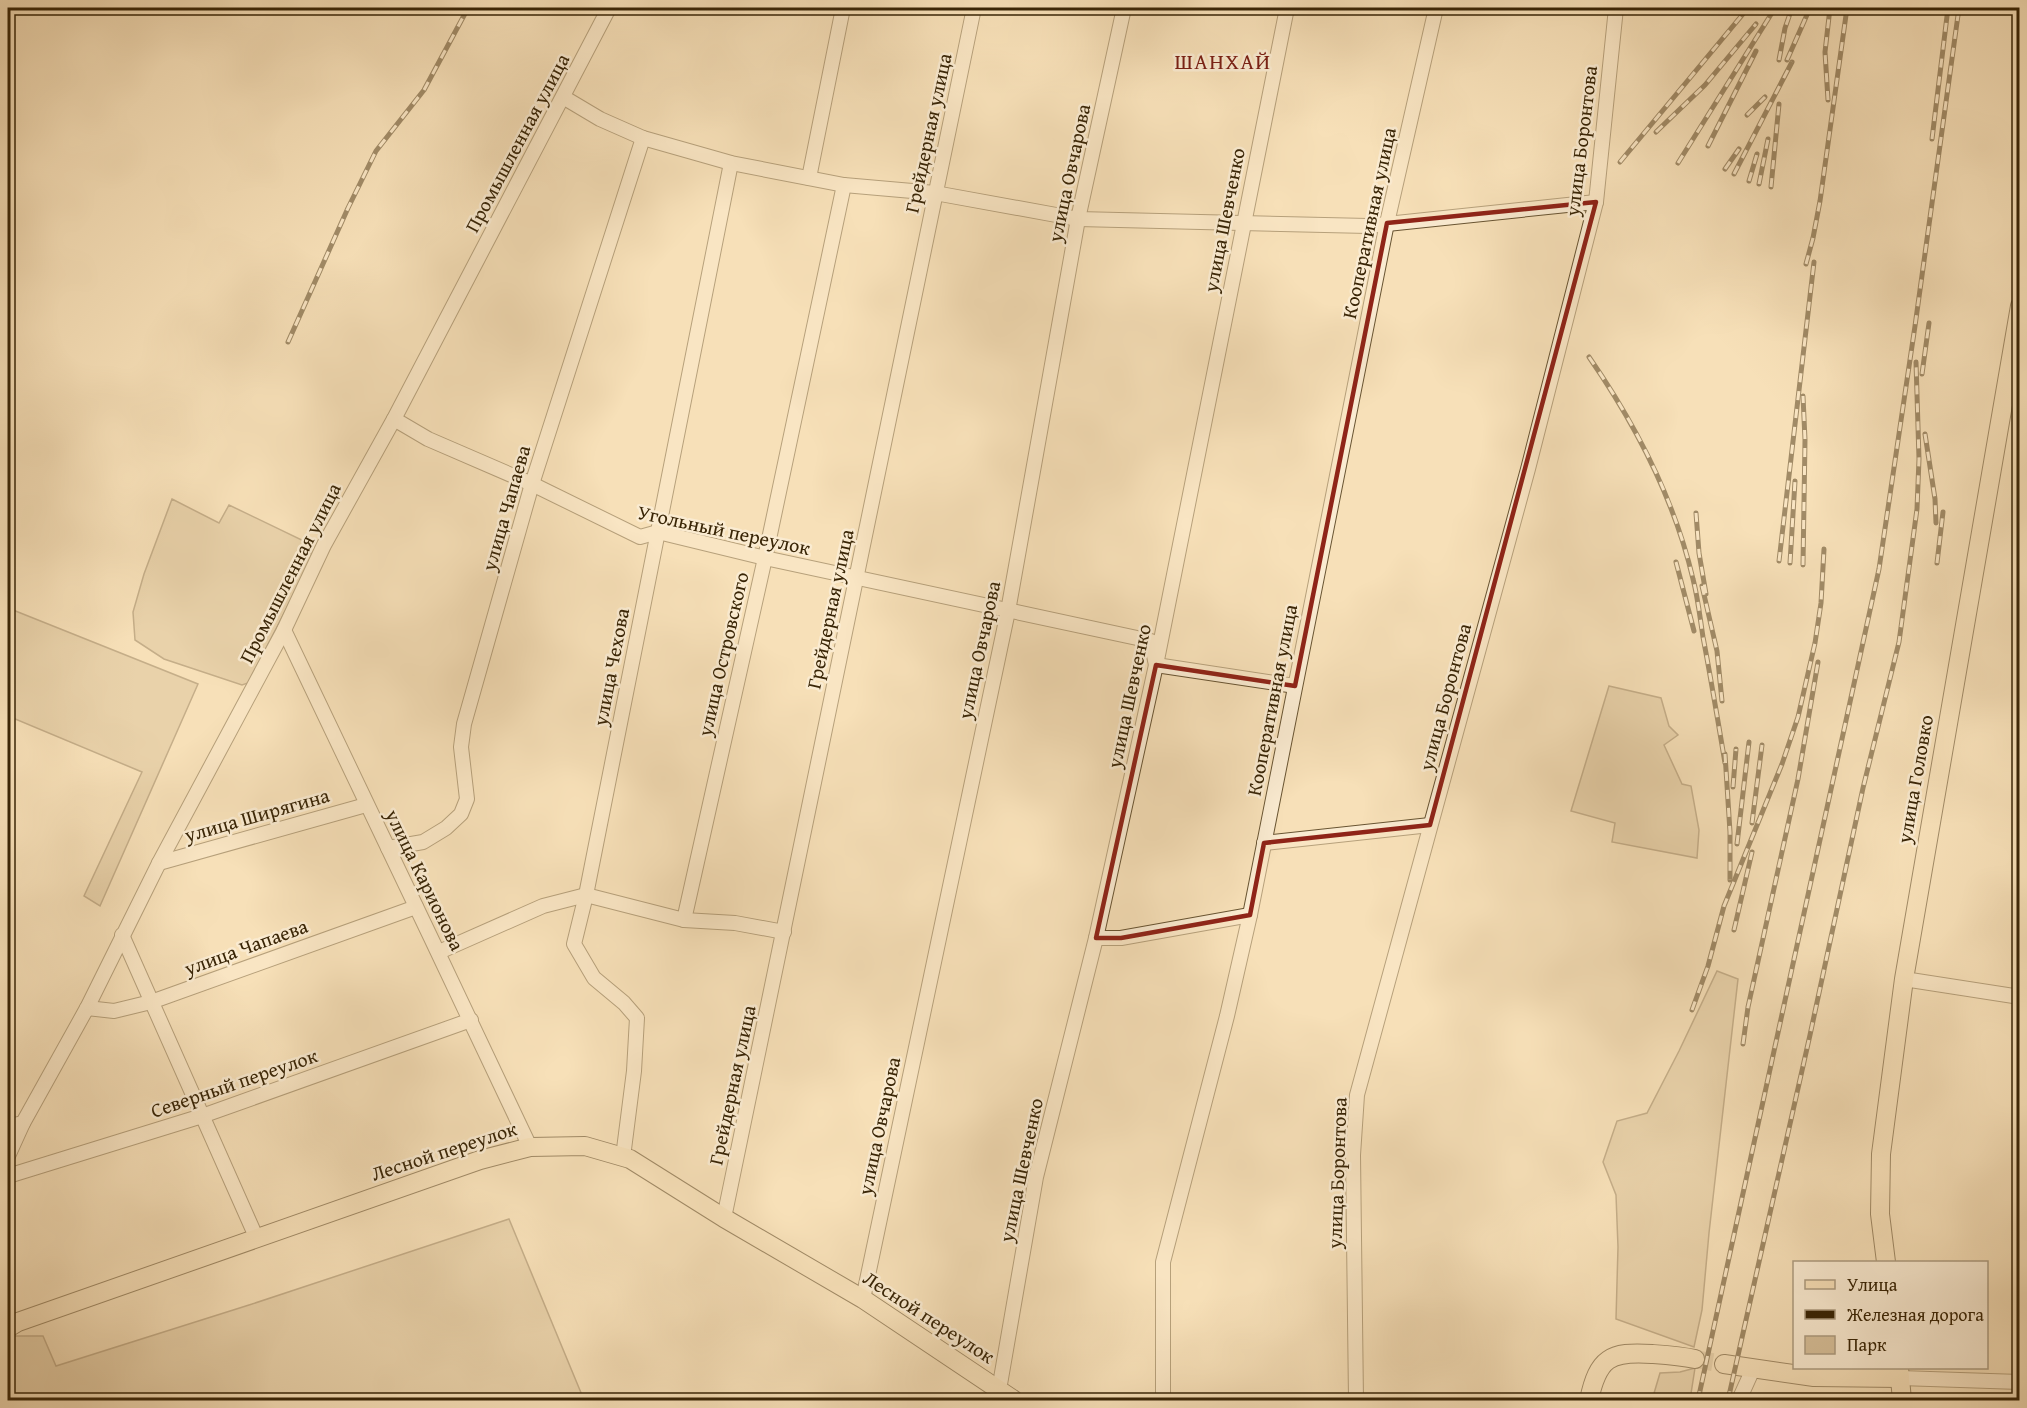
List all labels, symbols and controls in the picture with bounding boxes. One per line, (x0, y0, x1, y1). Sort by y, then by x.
district label: ШАНХАЙ (1174, 45, 1272, 77)
street label: Промышленная улица (457, 48, 576, 237)
street label: Грейдерная улица (896, 50, 959, 215)
street label: улица Боронтова (1557, 63, 1604, 219)
street label: улица Овчарова (1039, 101, 1097, 246)
street label: Кооперативная улица (1334, 124, 1403, 321)
street label: улица Шевченко (1195, 145, 1252, 296)
street label: улица Чапаева (473, 441, 537, 575)
street label: Промышленная улица (231, 477, 348, 668)
street label: Угольный переулок (635, 497, 814, 562)
street label: Грейдерная улица (798, 526, 861, 691)
street label: улица Островского (689, 569, 756, 740)
street label: улица Овчарова (949, 578, 1007, 723)
street label: Кооперативная улица (1239, 601, 1304, 798)
street label: улица Чехова (585, 605, 636, 729)
street label: улица Боронтова (1411, 619, 1478, 775)
street label: улица Шевченко (1099, 621, 1158, 772)
street label: улица Головко (1889, 712, 1940, 846)
street label: улица Ширягина (180, 780, 333, 849)
street label: улица Карионова (378, 803, 472, 956)
street label: улица Чапаева (179, 911, 312, 983)
street label: Грейдерная улица (700, 1002, 763, 1167)
street label: Северный переулок (146, 1040, 322, 1125)
street label: улица Овчарова (849, 1054, 907, 1199)
street label: улица Шевченко (991, 1095, 1050, 1246)
street label: улица Боронтова (1319, 1096, 1354, 1250)
street label: Лесной переулок (367, 1113, 521, 1188)
legend (1793, 1261, 1988, 1369)
street label: Лесной переулок (858, 1263, 1001, 1370)
text: Улица (1847, 1271, 1898, 1298)
text: Железная дорога (1846, 1301, 1984, 1328)
text: Парк (1847, 1331, 1887, 1358)

